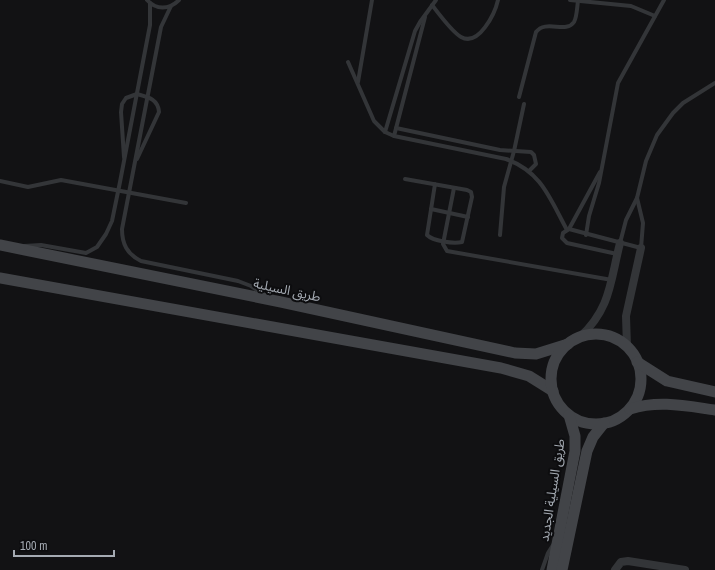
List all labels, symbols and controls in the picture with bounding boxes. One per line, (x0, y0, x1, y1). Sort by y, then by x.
street label: طريق السيلية (252, 275, 322, 305)
street label: طريق السيلية الجديد (535, 437, 569, 543)
scale bar (14, 532, 114, 558)
text: 100 m (20, 538, 47, 554)

